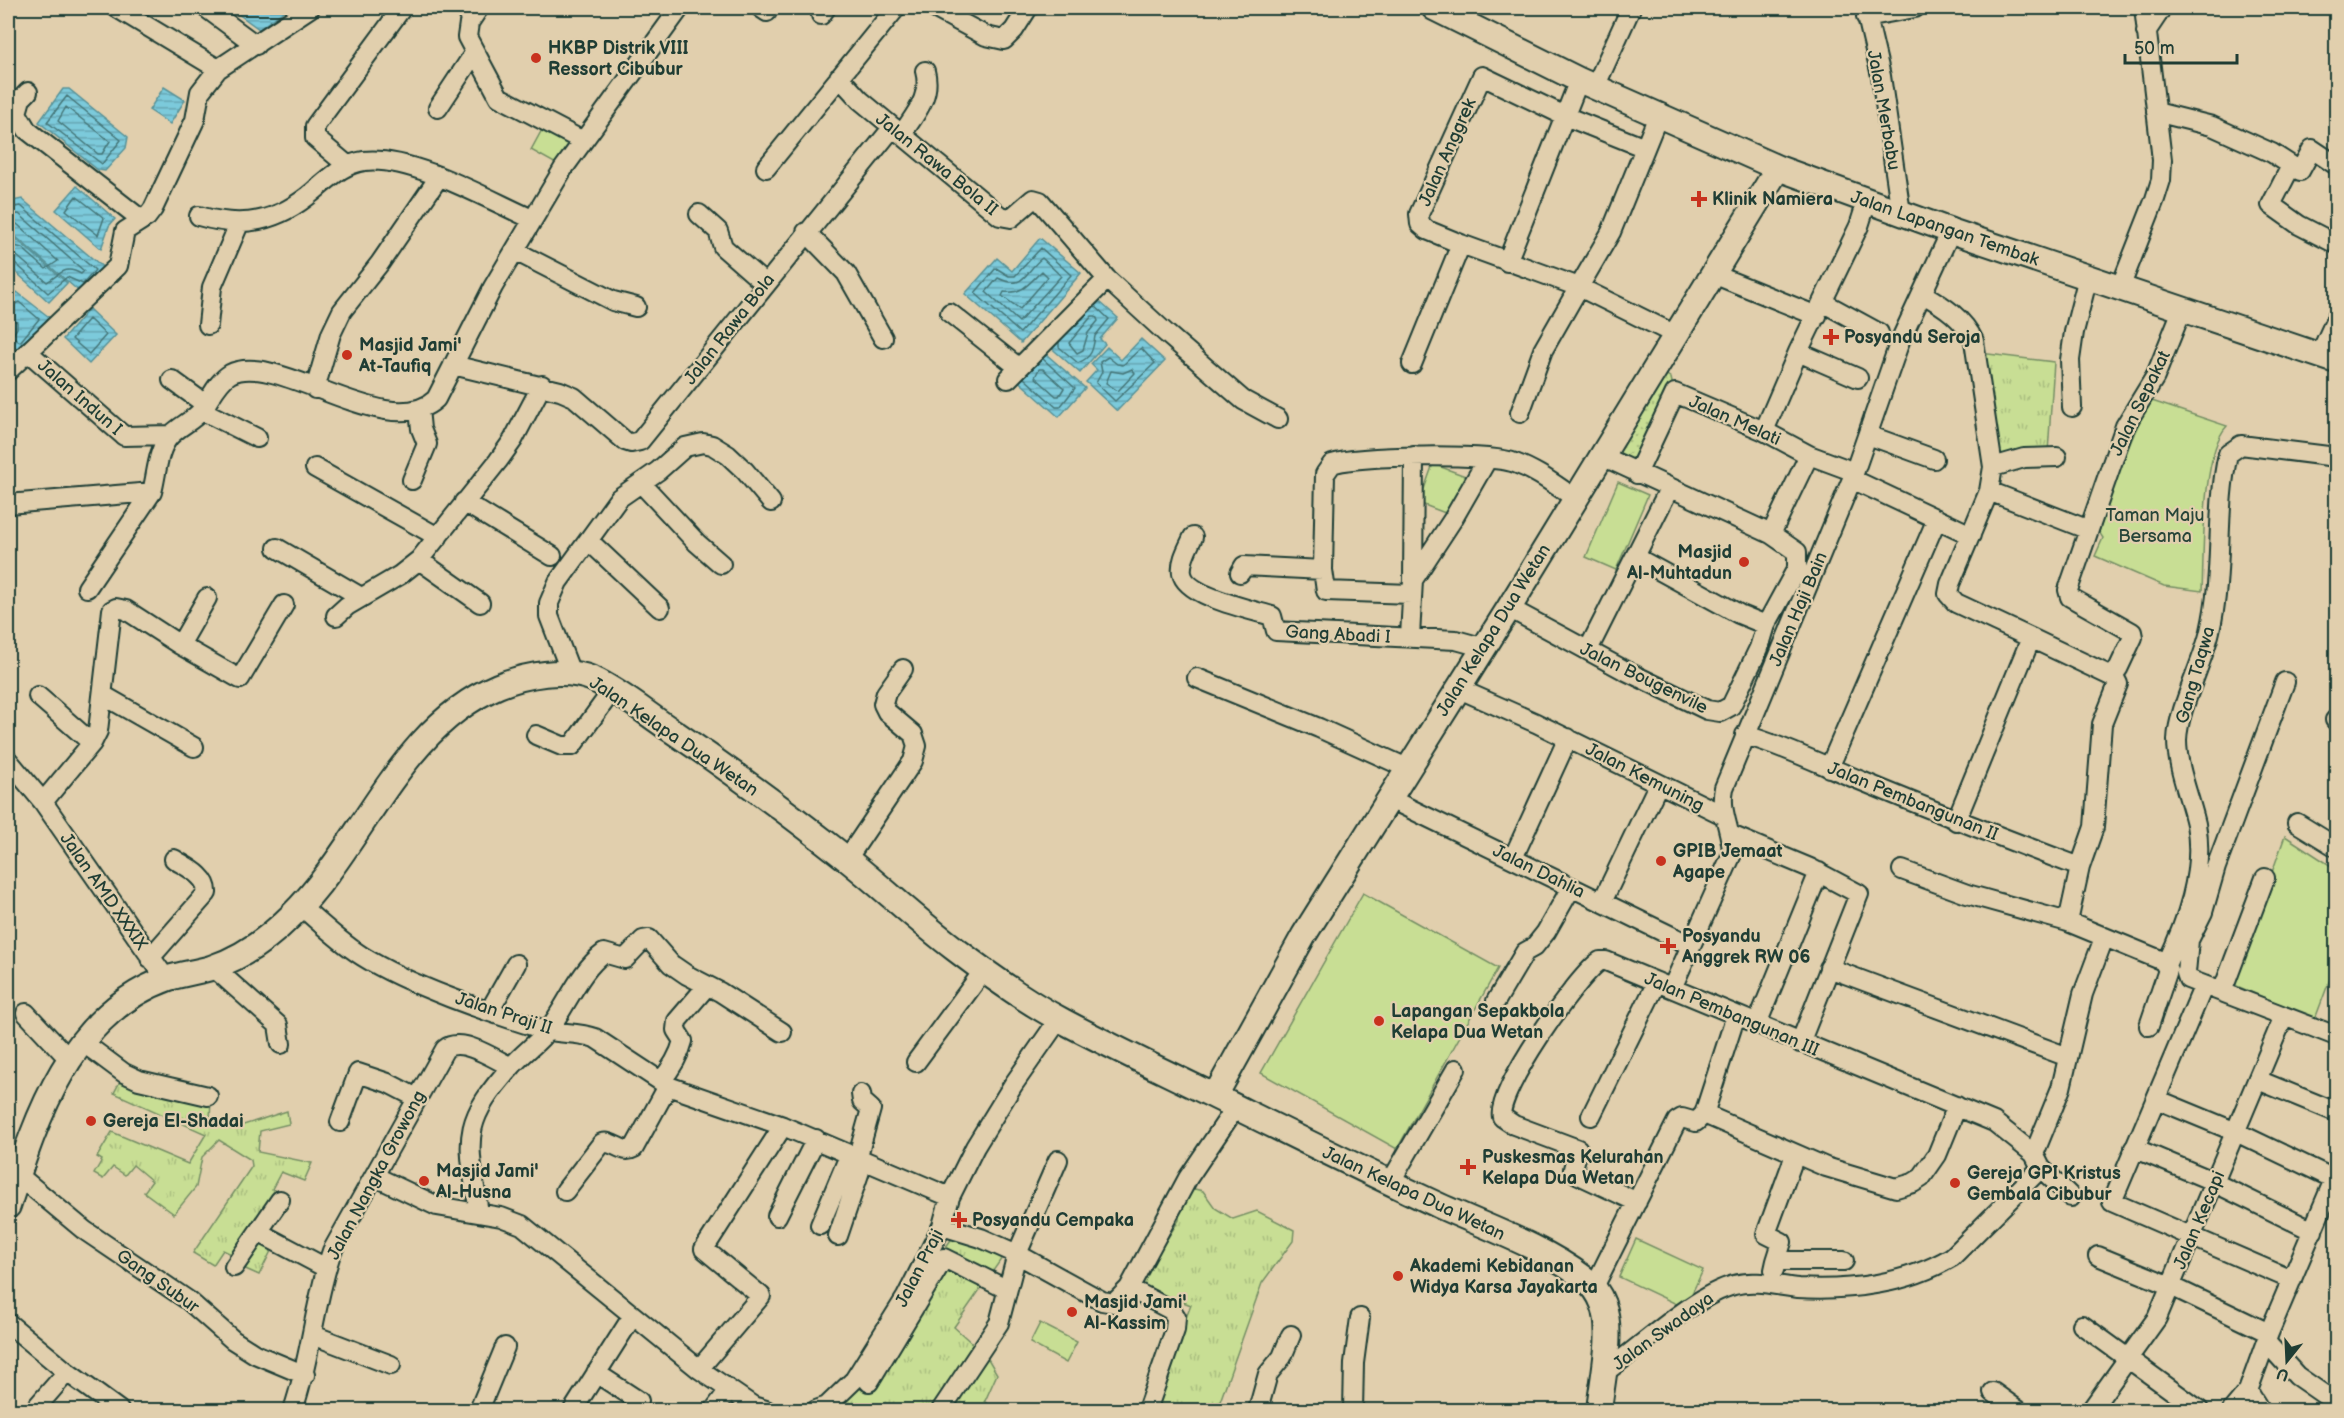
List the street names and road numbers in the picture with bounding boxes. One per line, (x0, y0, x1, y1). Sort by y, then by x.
street label: Jalan Merbabu (1863, 49, 1904, 172)
street label: Jalan Anggrek (1414, 95, 1481, 209)
street label: Jalan Rawa Bola II (871, 109, 1002, 220)
street label: Jalan Lapangan Tembak (1848, 186, 2042, 271)
street label: Jalan Rawa Bola (680, 270, 779, 389)
street label: Jalan Sepakat (2106, 347, 2175, 459)
street label: Jalan Indun I (33, 355, 126, 440)
street label: Jalan Melati (1686, 391, 1784, 450)
street label: Jalan Kelapa Dua Wetan (1432, 540, 1555, 720)
street label: Jalan Haji Bain (1765, 549, 1832, 669)
street label: Gang Abadi I (1285, 621, 1391, 648)
street label: Gang Taqwa (2172, 624, 2219, 726)
street label: Jalan Bougenvile (1577, 638, 1711, 719)
street label: Jalan Kelapa Dua Wetan (585, 672, 762, 801)
street label: Jalan Kemuning (1582, 739, 1708, 816)
street label: Jalan Pembangunan II (1824, 758, 2001, 845)
street label: Jalan AMD XXXIX (55, 829, 152, 955)
street label: Jalan Dahlia (1489, 840, 1588, 903)
street label: Jalan Pembangunan III (1641, 968, 1822, 1061)
street label: Jalan Praji II (453, 988, 555, 1039)
street label: Jalan Nangka Growong (323, 1087, 430, 1263)
street label: Jalan Kelapa Dua Wetan (1319, 1142, 1508, 1245)
street label: Jalan Kecapi (2169, 1168, 2230, 1273)
street label: Jalan Praji (891, 1226, 948, 1311)
street label: Gang Subur (112, 1245, 204, 1318)
street label: Jalan Swadaya (1609, 1288, 1718, 1375)

